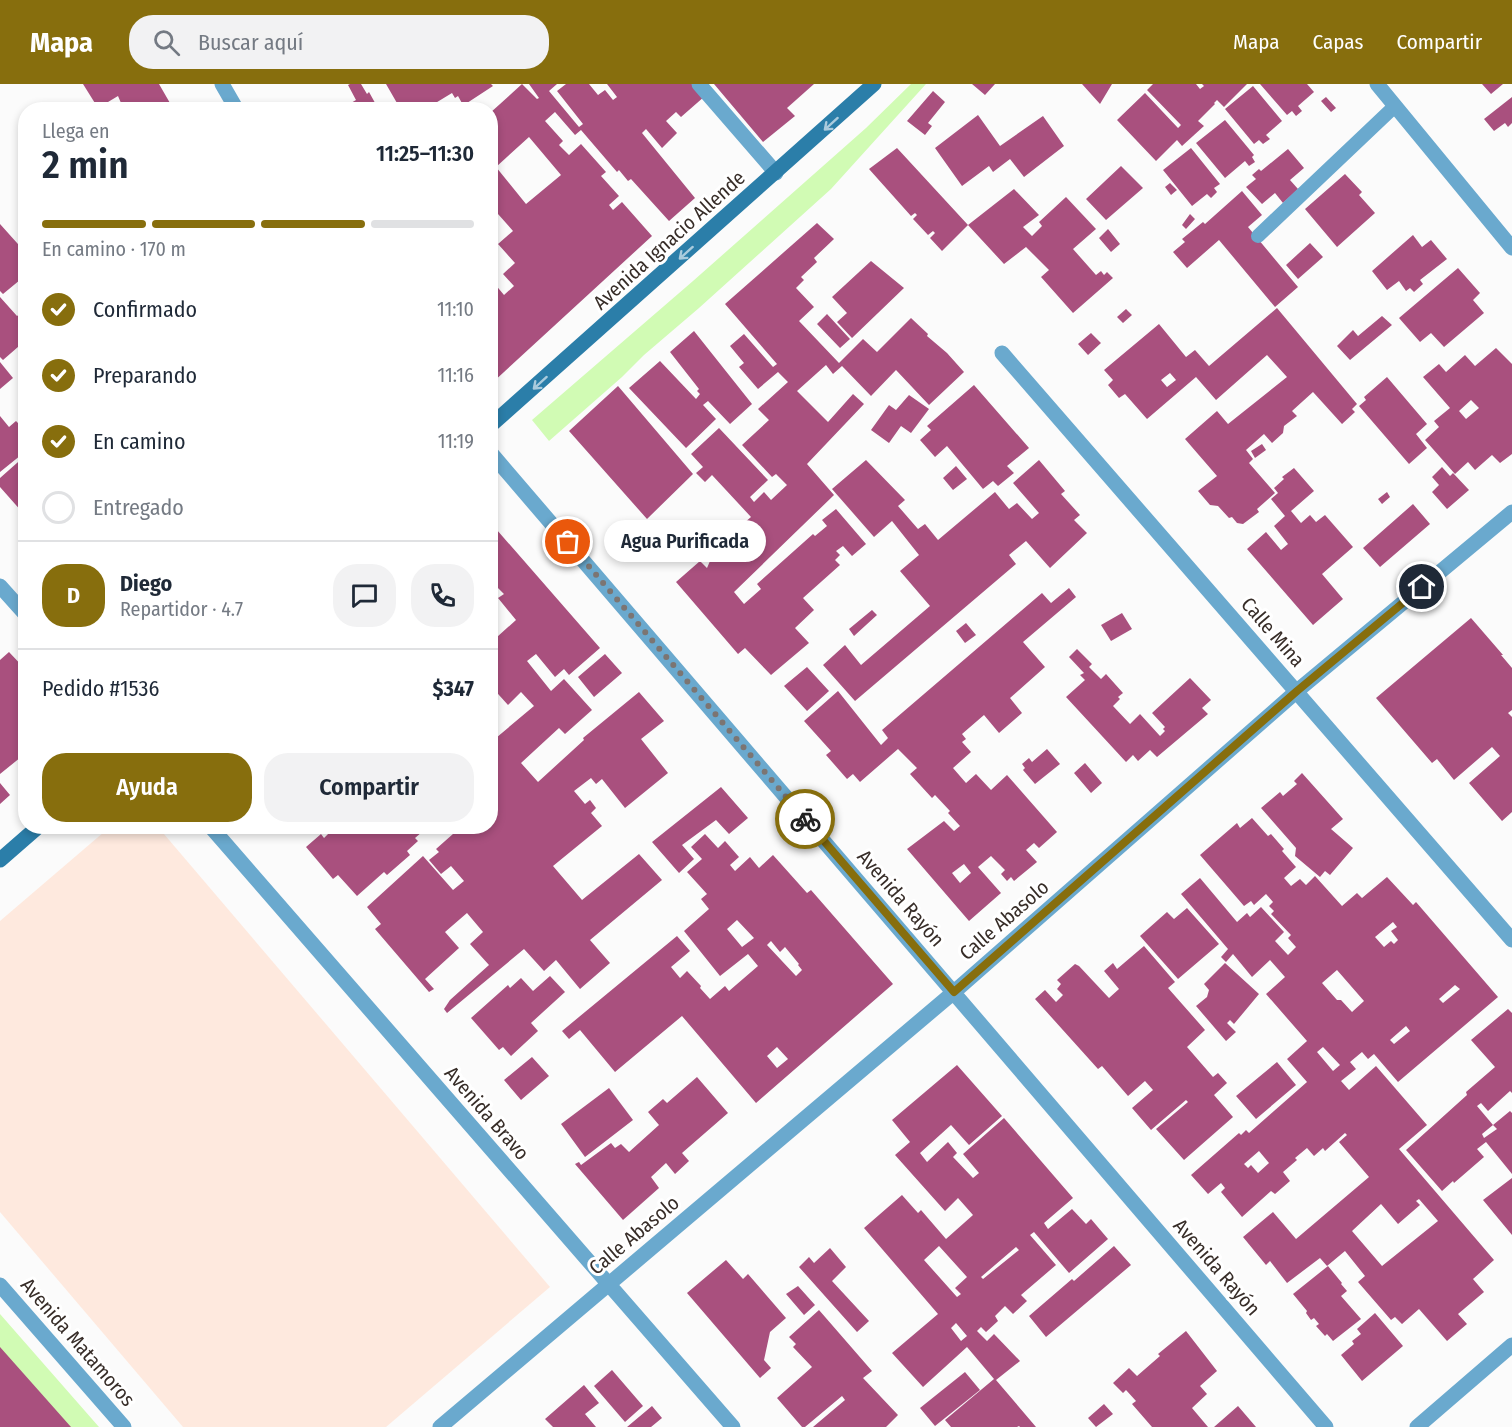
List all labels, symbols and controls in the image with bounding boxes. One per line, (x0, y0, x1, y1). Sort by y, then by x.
search box (129, 15, 549, 69)
text: Mapa (30, 26, 93, 59)
icon: search (150, 26, 183, 59)
text: Buscar aquí (198, 29, 303, 56)
text: Mapa (1233, 29, 1280, 55)
text: Capas (1313, 29, 1363, 55)
text: Compartir (1396, 29, 1482, 55)
one-way arrow (824, 117, 839, 131)
text: Llega en (42, 119, 110, 143)
text: 11:25–11:30 (376, 140, 474, 167)
text: 2 min (42, 142, 129, 188)
street label: Avenida Ignacio Allende (588, 166, 750, 314)
text: En camino · 170 m (42, 237, 186, 261)
one-way arrow (679, 246, 694, 260)
icon: check (42, 293, 75, 326)
text: Confirmado (93, 296, 197, 323)
text: 11:10 (437, 297, 474, 321)
icon: check (42, 359, 75, 392)
text: Preparando (93, 362, 197, 389)
text: 11:16 (438, 363, 474, 387)
one-way arrow (532, 376, 548, 389)
icon: check (42, 425, 75, 458)
text: En camino (93, 428, 185, 455)
text: 11:19 (438, 429, 474, 453)
text: Entregado (93, 494, 184, 521)
pin (542, 516, 593, 567)
callout: Agua Purificada (604, 521, 766, 563)
icon: bag (551, 525, 584, 558)
text: Agua Purificada (621, 529, 749, 553)
pin (1396, 561, 1447, 612)
button: chat (333, 564, 396, 627)
button: phone (411, 564, 474, 627)
text: Diego (120, 570, 172, 597)
icon: home (1405, 570, 1438, 603)
text: D (67, 582, 80, 609)
street label: Calle Mina (1236, 592, 1310, 672)
text: Repartidor · 4.7 (120, 597, 243, 621)
text: Pedido #1536 (42, 675, 159, 702)
text: $347 (432, 675, 474, 702)
button: Ayuda (42, 753, 252, 822)
button: Compartir (264, 753, 474, 822)
courier (775, 789, 835, 849)
icon: bike (789, 803, 822, 836)
street label: Avenida Rayón (853, 845, 949, 951)
street label: Calle Abasolo (955, 875, 1053, 965)
street label: Avenida Bravo (440, 1061, 534, 1165)
street label: Calle Abasolo (584, 1190, 684, 1280)
street label: Avenida Rayón (1169, 1214, 1265, 1320)
street label: Avenida Matamoros (16, 1273, 140, 1411)

